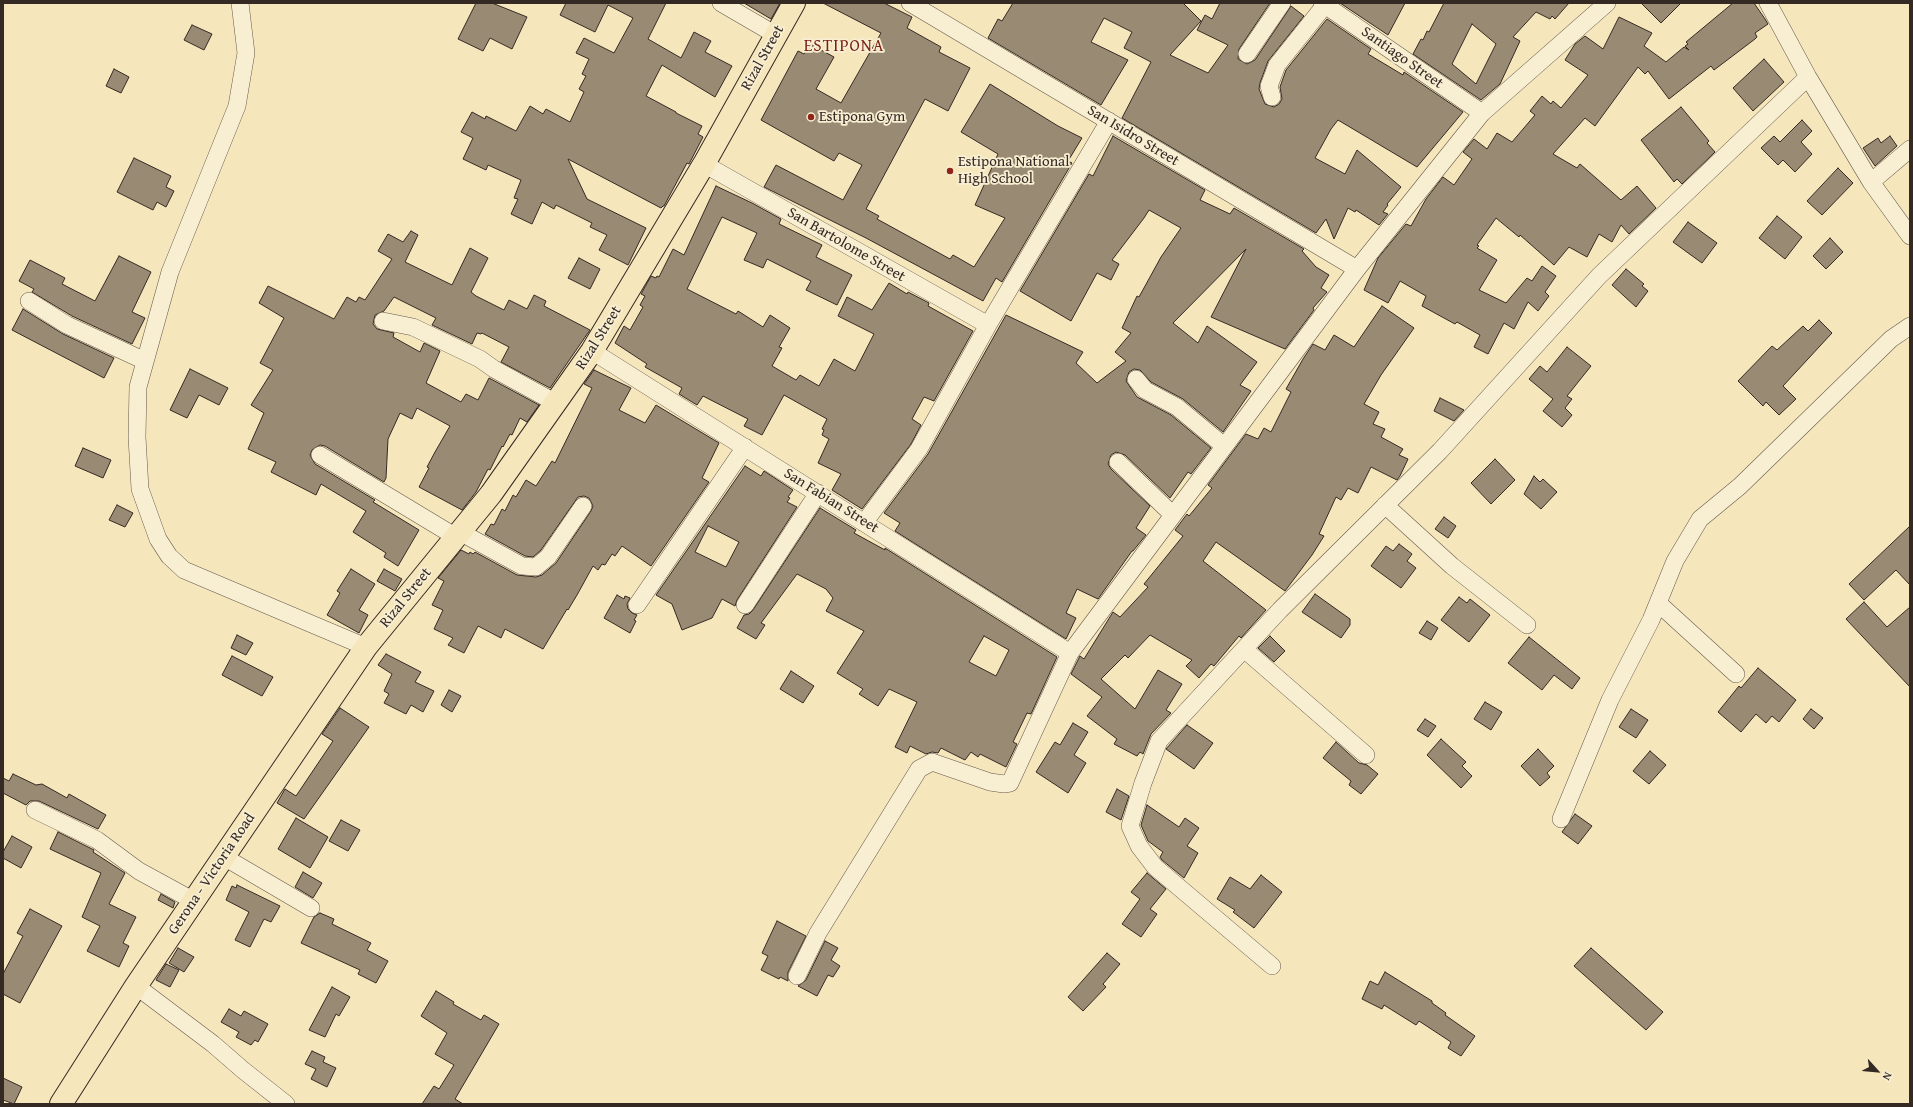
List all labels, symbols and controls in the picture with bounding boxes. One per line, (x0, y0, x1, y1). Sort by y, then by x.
street label: Rizal Street (738, 22, 788, 94)
street label: Santiago Street (1358, 23, 1446, 93)
district label: ESTIPONA (804, 37, 884, 57)
street label: San Isidro Street (1084, 102, 1182, 170)
place label: Estipona Gym (819, 108, 905, 126)
marker: Estipona Gym (806, 112, 816, 122)
place label: Estipona National High School (958, 153, 1069, 188)
marker: Estipona National High School (945, 166, 955, 176)
street label: San Bartolome Street (784, 204, 908, 286)
street label: Rizal Street (572, 303, 626, 373)
street label: San Fabian Street (780, 465, 882, 537)
street label: Rizal Street (376, 564, 436, 632)
street label: Gerona - Victoria Road (165, 810, 259, 938)
north arrow (1857, 1051, 1897, 1091)
text: N (1879, 1070, 1896, 1083)

